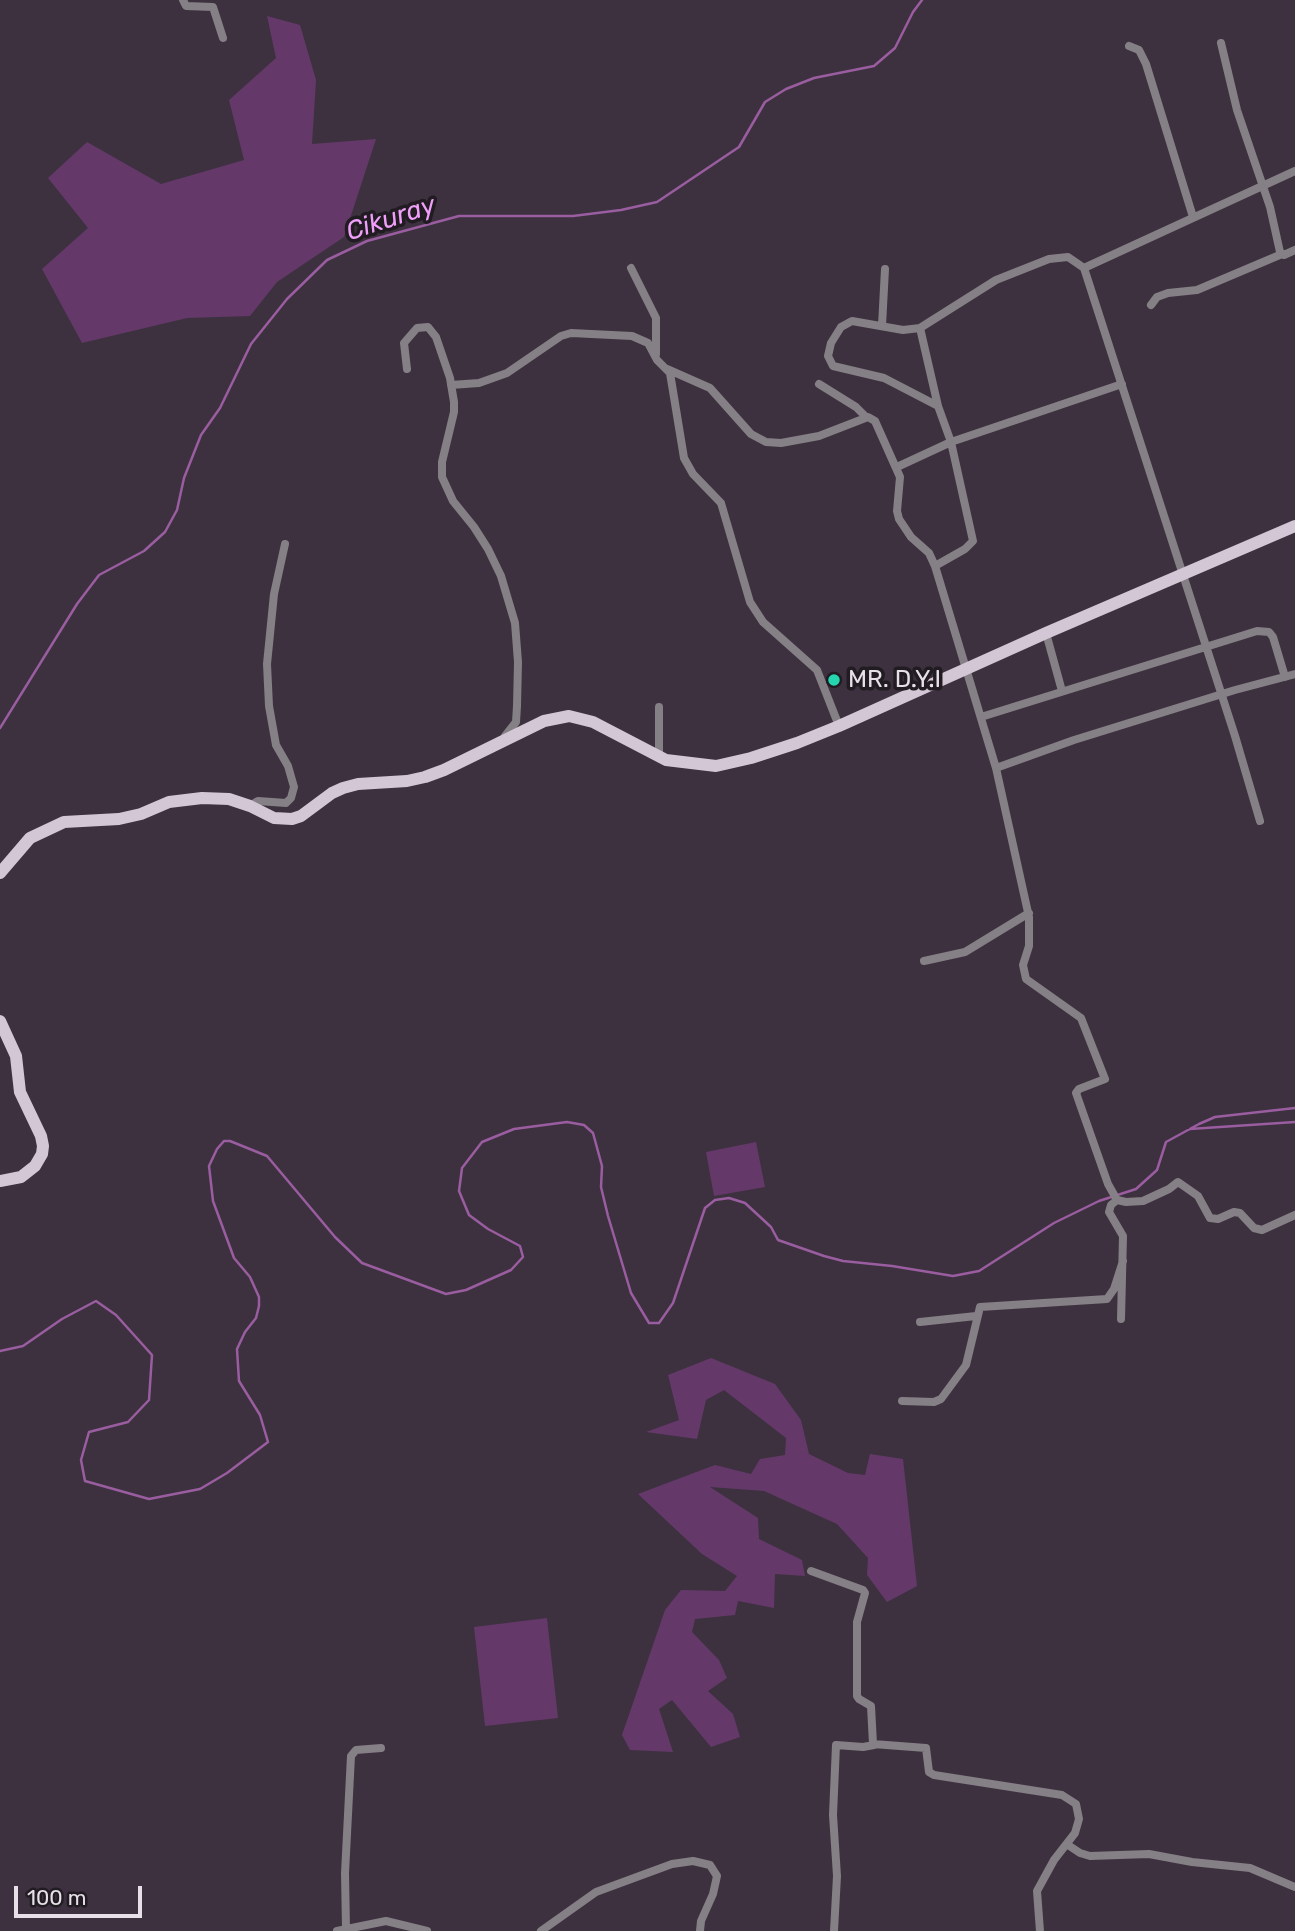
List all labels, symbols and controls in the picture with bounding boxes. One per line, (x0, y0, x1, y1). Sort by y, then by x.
water label: Cikuray (342, 190, 440, 248)
place label: MR. D.Y.I (848, 666, 941, 694)
marker: MR. D.Y.I (826, 672, 842, 688)
scale bar (18, 1871, 145, 1915)
text: 100 m (27, 1885, 86, 1910)

